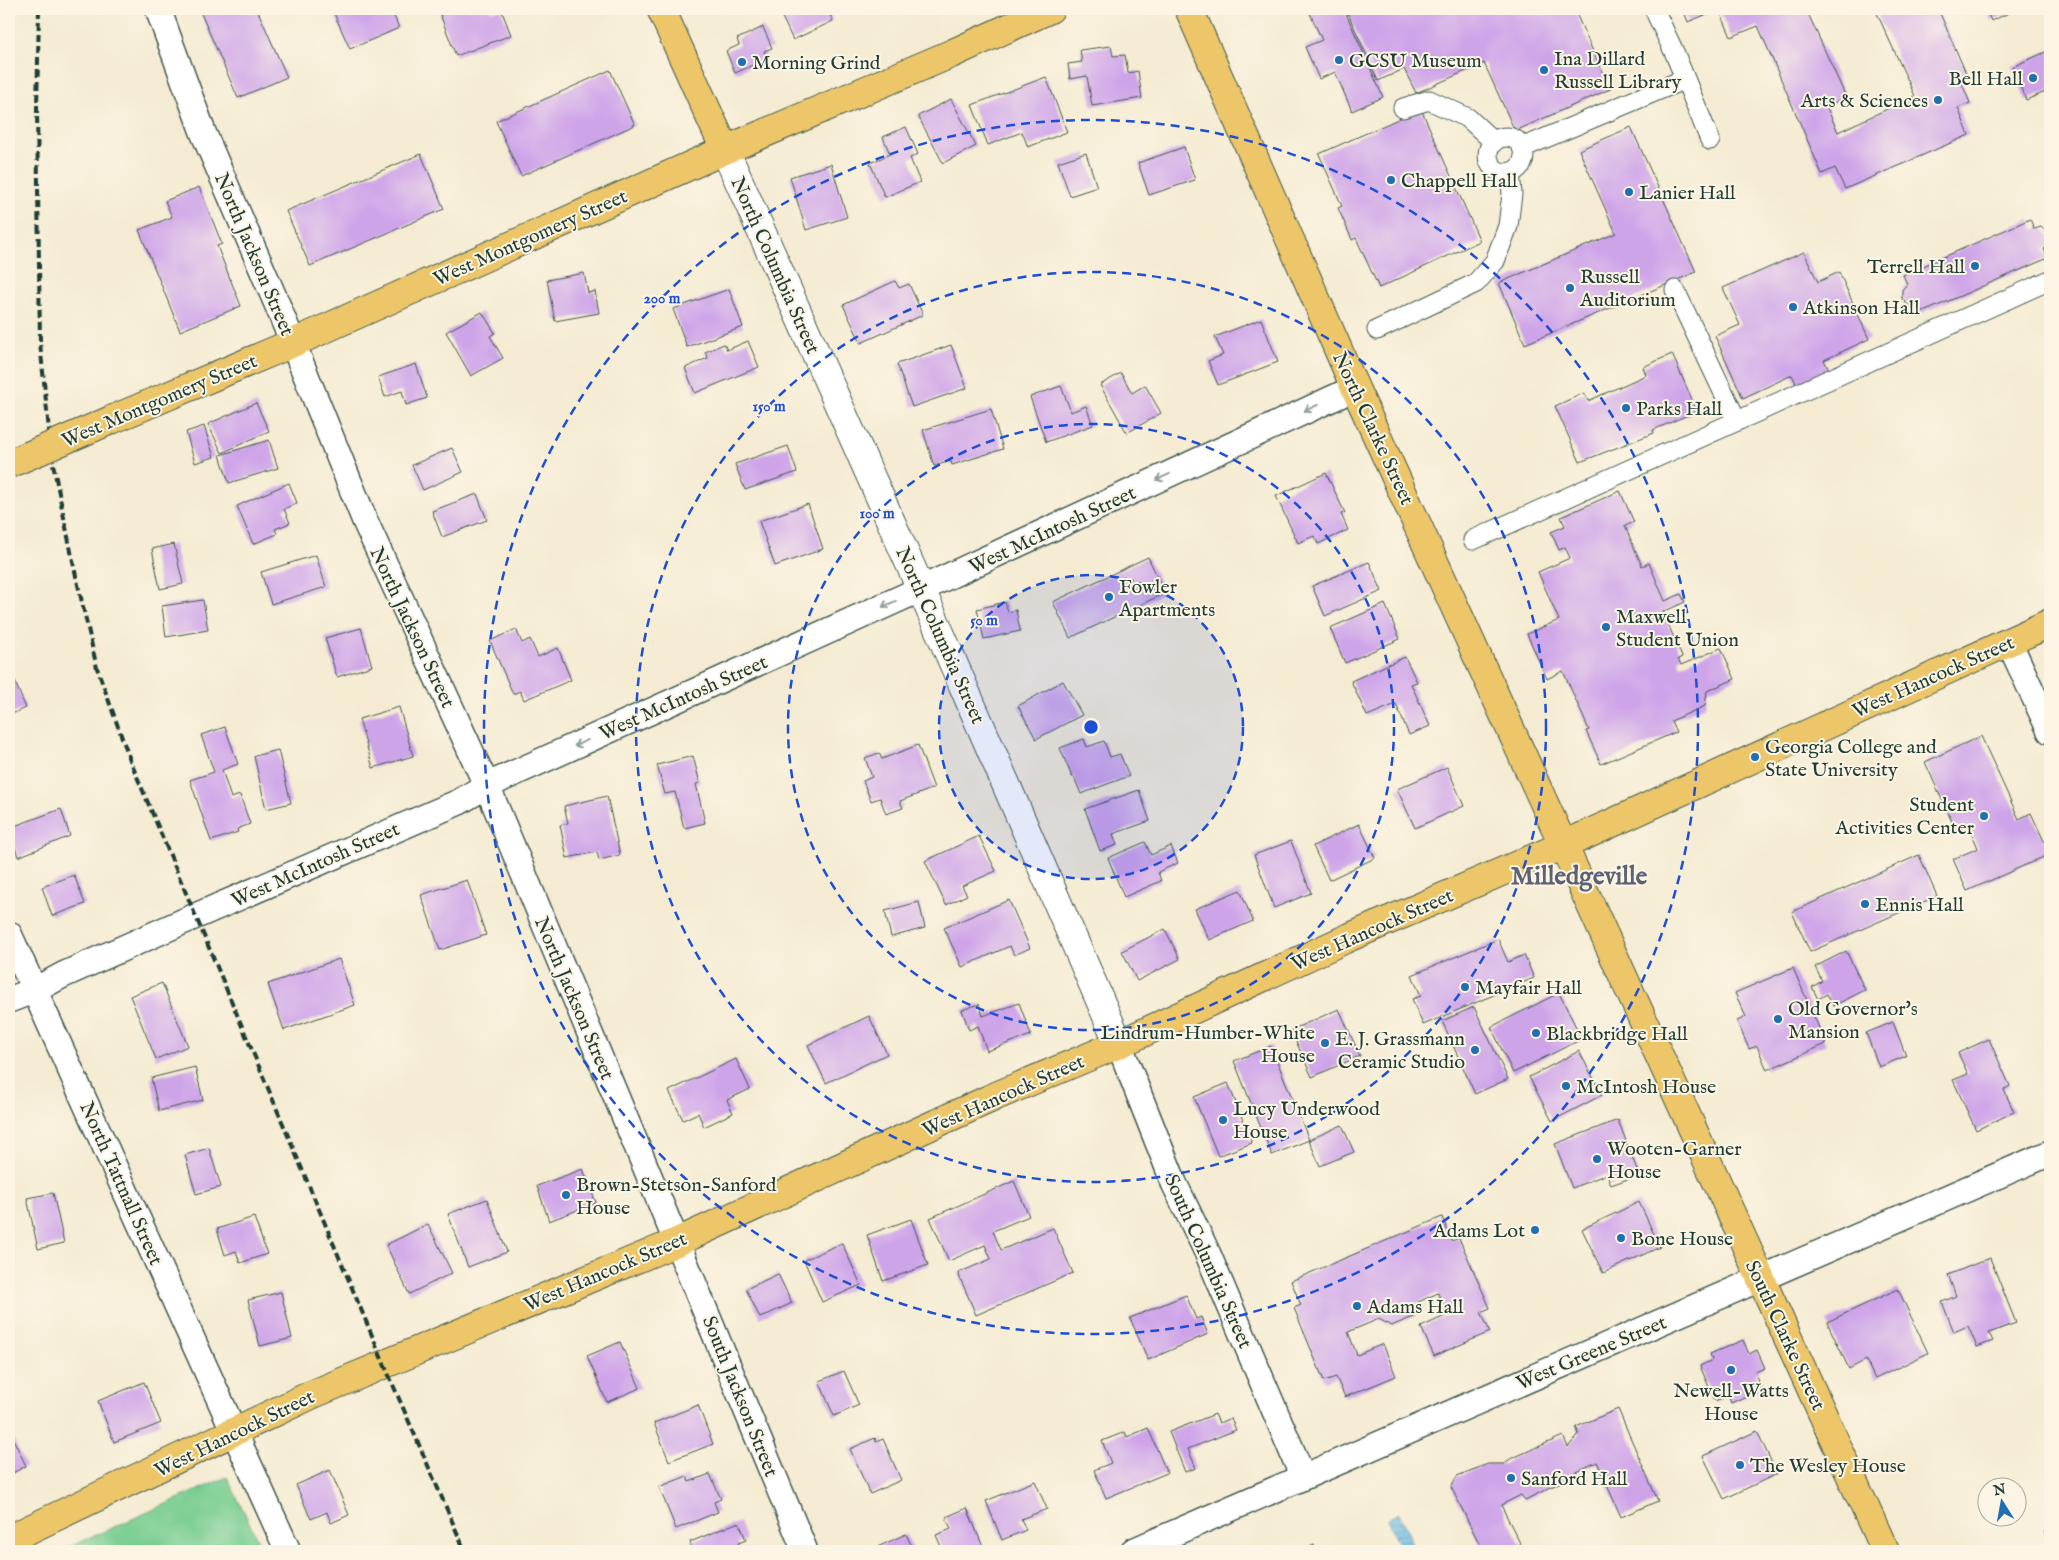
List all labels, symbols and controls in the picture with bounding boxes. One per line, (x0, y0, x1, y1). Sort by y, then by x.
place label: Ina Dillard Russell Library (1554, 47, 1682, 95)
place label: GCSU Museum (1349, 49, 1482, 74)
place label: Morning Grind (752, 51, 881, 76)
marker: GCSU Museum (1333, 54, 1345, 66)
marker: Morning Grind (736, 56, 748, 68)
marker: Ina Dillard Russell Library (1538, 64, 1550, 76)
place label: Bell Hall (1948, 67, 2024, 92)
marker: Bell Hall (2027, 72, 2039, 84)
place label: Arts & Sciences (1800, 89, 1928, 114)
marker: Arts & Sciences (1932, 94, 1944, 106)
street label: North Jackson Street (208, 169, 299, 340)
place label: Chappell Hall (1401, 169, 1518, 194)
street label: North Columbia Street (724, 173, 825, 358)
marker: Chappell Hall (1385, 174, 1397, 186)
place label: Lanier Hall (1639, 181, 1736, 206)
street label: West Montgomery Street (430, 184, 632, 292)
marker: Lanier Hall (1623, 186, 1635, 198)
place label: Terrell Hall (1867, 255, 1966, 280)
marker: Terrell Hall (1969, 260, 1981, 272)
place label: Russell Auditorium (1579, 265, 1676, 313)
marker: Russell Auditorium (1564, 282, 1576, 294)
text: 200 m (644, 289, 681, 308)
place label: Atkinson Hall (1802, 296, 1920, 321)
marker: Atkinson Hall (1787, 301, 1799, 313)
street label: North Clarke Street (1326, 348, 1419, 509)
street label: West Montgomery Street (58, 349, 261, 454)
text: 150 m (752, 397, 786, 416)
place label: Parks Hall (1636, 397, 1723, 422)
marker: Parks Hall (1620, 402, 1632, 414)
one-way arrow (1304, 404, 1319, 413)
one-way arrow (1156, 472, 1171, 482)
street label: West McIntosh Street (965, 481, 1140, 580)
text: 100 m (859, 504, 895, 523)
street label: North Jackson Street (363, 543, 460, 712)
street label: North Columbia Street (889, 543, 990, 728)
place label: Fowler Apartments (1118, 575, 1215, 623)
marker: Fowler Apartments (1103, 591, 1115, 603)
one-way arrow (882, 599, 897, 609)
place label: Maxwell Student Union (1616, 605, 1739, 653)
text: 50 m (970, 611, 998, 630)
marker: Maxwell Student Union (1600, 621, 1612, 633)
street label: West Hancock Street (1849, 630, 2019, 724)
street label: West McIntosh Street (596, 650, 772, 747)
centre of rings (1082, 718, 1100, 736)
place label: Georgia College and State University (1765, 735, 1937, 783)
one-way arrow (574, 738, 589, 748)
marker: Georgia College and State University (1749, 751, 1761, 763)
place label: Student Activities Center (1834, 793, 1975, 841)
marker: Student Activities Center (1978, 810, 1990, 822)
street label: West McIntosh Street (228, 817, 404, 914)
district label: Milledgeville (1511, 861, 1648, 893)
street label: West Hancock Street (1288, 883, 1458, 977)
place label: Ennis Hall (1875, 893, 1964, 918)
marker: Ennis Hall (1859, 898, 1871, 910)
street label: North Jackson Street (528, 913, 619, 1084)
place label: Mayfair Hall (1475, 976, 1582, 1001)
marker: Mayfair Hall (1459, 981, 1471, 993)
place label: Old Governor's Mansion (1788, 997, 1918, 1045)
marker: Old Governor's Mansion (1772, 1013, 1784, 1025)
place label: Lindrum-Humber-White House (1101, 1021, 1315, 1069)
place label: Blackbridge Hall (1546, 1022, 1688, 1047)
place label: E. J. Grassmann Ceramic Studio (1335, 1027, 1465, 1075)
marker: Blackbridge Hall (1530, 1027, 1542, 1039)
marker: Lindrum-Humber-White House (1319, 1037, 1331, 1049)
marker: E. J. Grassmann Ceramic Studio (1469, 1044, 1481, 1056)
street label: West Hancock Street (919, 1049, 1089, 1143)
place label: McIntosh House (1576, 1075, 1716, 1100)
marker: McIntosh House (1560, 1080, 1572, 1092)
place label: Lucy Underwood House (1233, 1097, 1380, 1145)
street label: North Tattnall Street (73, 1098, 168, 1269)
marker: Lucy Underwood House (1217, 1114, 1229, 1126)
place label: Wooten-Garner House (1607, 1137, 1742, 1185)
marker: Wooten-Garner House (1591, 1153, 1603, 1165)
street label: South Columbia Street (1158, 1171, 1257, 1353)
place label: Brown-Stetson-Sanford House (576, 1173, 777, 1221)
marker: Brown-Stetson-Sanford House (560, 1189, 572, 1201)
place label: Adams Lot (1432, 1219, 1525, 1244)
marker: Adams Lot (1529, 1224, 1541, 1236)
street label: West Hancock Street (520, 1227, 691, 1318)
place label: Bone House (1631, 1227, 1733, 1252)
marker: Bone House (1615, 1232, 1627, 1244)
street label: South Clarke Street (1739, 1257, 1830, 1415)
place label: Adams Hall (1366, 1295, 1464, 1320)
marker: Adams Hall (1351, 1300, 1363, 1312)
street label: West Greene Street (1513, 1310, 1671, 1396)
street label: South Jackson Street (696, 1312, 783, 1481)
marker: Newell-Watts House (1725, 1364, 1737, 1376)
place label: Newell-Watts House (1673, 1379, 1789, 1427)
street label: West Hancock Street (151, 1385, 319, 1484)
place label: The Wesley House (1750, 1454, 1906, 1479)
marker: The Wesley House (1734, 1459, 1746, 1471)
place label: Sanford Hall (1521, 1467, 1628, 1492)
marker: Sanford Hall (1505, 1472, 1517, 1484)
north arrow (1976, 1478, 2026, 1528)
text: N (1991, 1480, 2007, 1500)

